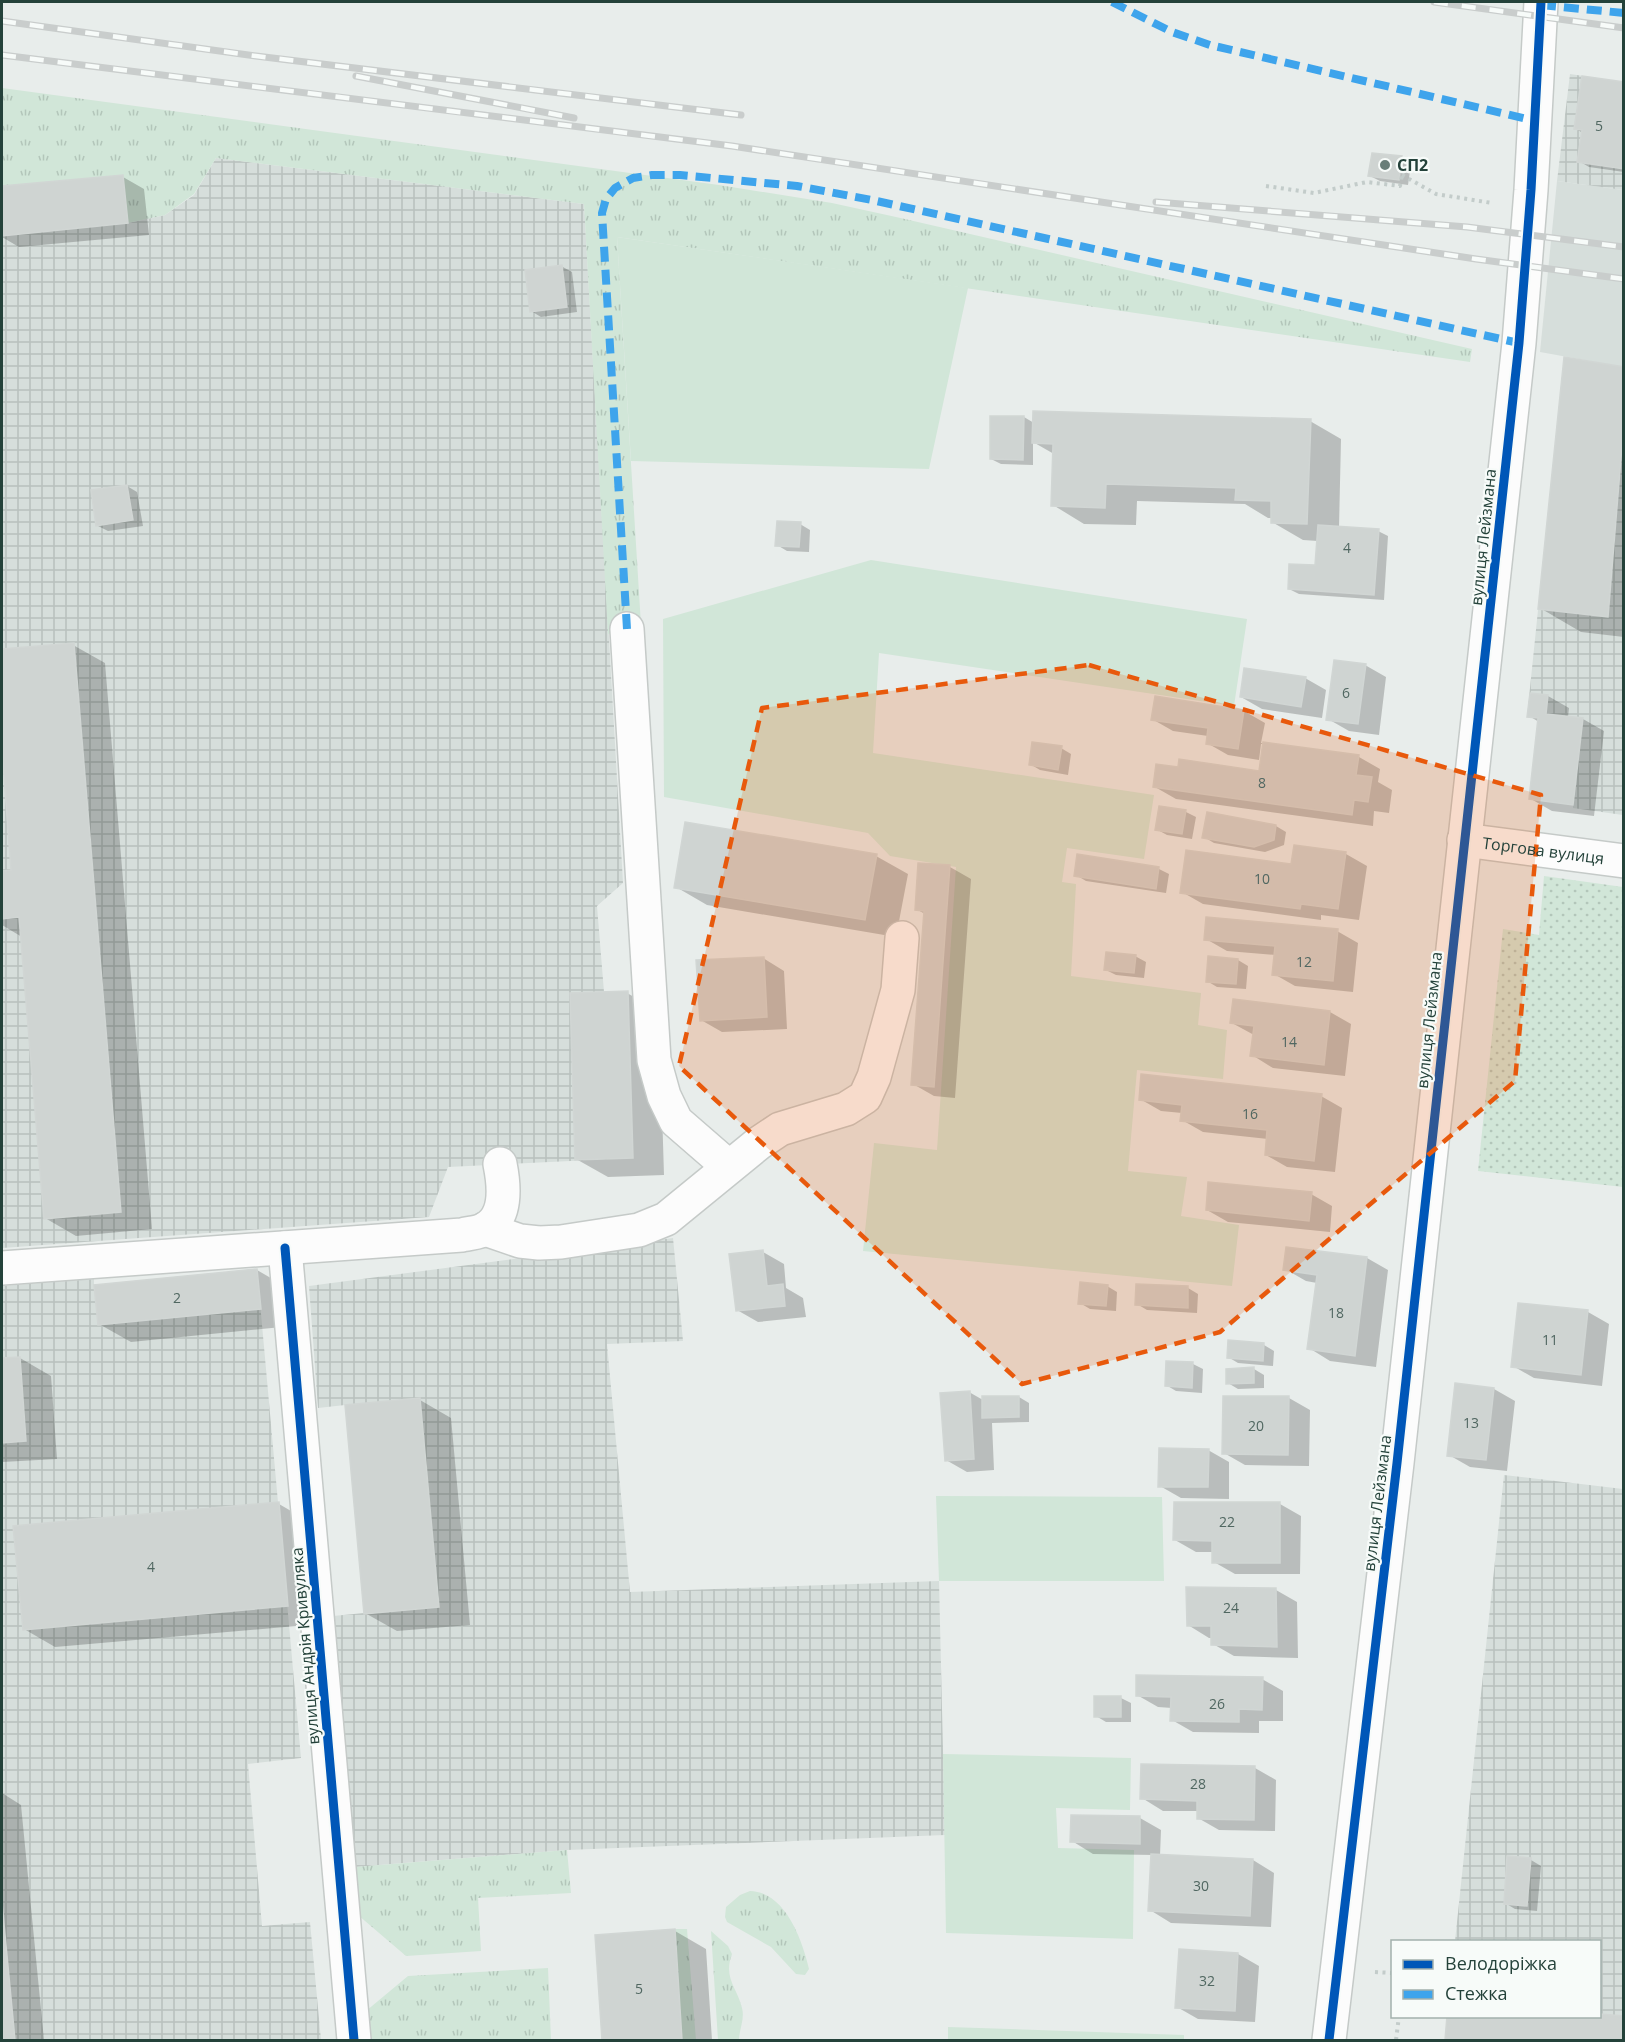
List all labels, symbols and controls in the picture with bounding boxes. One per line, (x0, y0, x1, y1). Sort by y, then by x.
house number: 5 (1595, 116, 1603, 135)
place label: СП2 (1397, 154, 1428, 176)
marker: СП2 (1378, 158, 1392, 172)
street label: вулиця Лейзмана (1465, 468, 1501, 606)
house number: 4 (1343, 538, 1351, 557)
house number: 6 (1342, 683, 1350, 702)
house number: 8 (1258, 773, 1266, 792)
street label: Торгова вулиця (1481, 832, 1605, 869)
house number: 10 (1254, 869, 1270, 888)
street label: вулиця Лейзмана (1411, 951, 1447, 1089)
house number: 12 (1296, 952, 1312, 971)
house number: 14 (1281, 1032, 1297, 1051)
house number: 16 (1242, 1104, 1258, 1123)
house number: 2 (173, 1288, 181, 1307)
house number: 18 (1328, 1303, 1344, 1322)
house number: 11 (1542, 1330, 1558, 1349)
house number: 13 (1463, 1413, 1479, 1432)
house number: 20 (1248, 1416, 1264, 1435)
street label: вулиця Лейзмана (1358, 1433, 1396, 1573)
house number: 22 (1219, 1512, 1235, 1531)
street label: вулиця Андрія Кривуляка (285, 1546, 325, 1746)
house number: 4 (147, 1557, 155, 1576)
house number: 24 (1223, 1598, 1239, 1617)
house number: 26 (1209, 1694, 1225, 1713)
house number: 28 (1190, 1774, 1206, 1793)
house number: 30 (1193, 1876, 1209, 1895)
legend (1391, 1940, 1601, 2018)
text: Велодоріжка (1445, 1951, 1557, 1975)
house number: 32 (1199, 1971, 1215, 1990)
house number: 5 (635, 1979, 643, 1998)
text: Стежка (1445, 1981, 1507, 2005)

